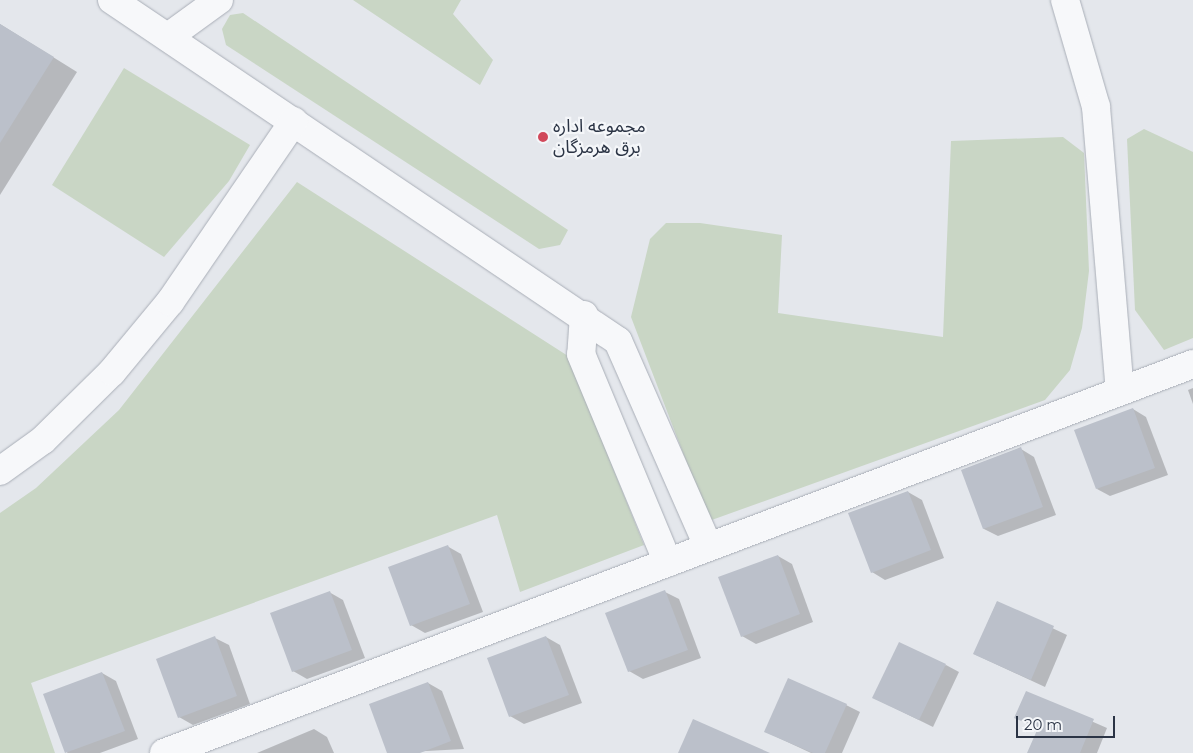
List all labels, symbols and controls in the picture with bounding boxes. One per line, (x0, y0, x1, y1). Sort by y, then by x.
place label: مجموعه اداره برق هرمزگان (553, 116, 646, 158)
marker: مجموعه اداره برق هرمزگان (537, 131, 549, 143)
scale bar (1018, 706, 1117, 738)
text: 20 m (1024, 715, 1062, 734)

